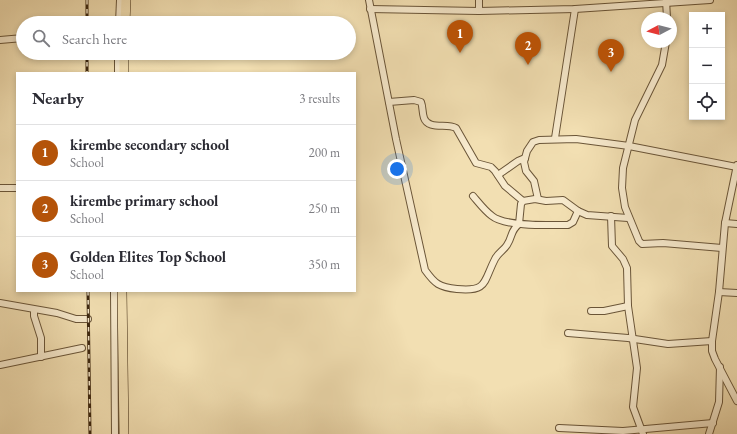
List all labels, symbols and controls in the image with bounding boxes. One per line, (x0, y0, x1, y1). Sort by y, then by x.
north arrow (641, 12, 677, 48)
map controls (689, 12, 725, 120)
button: + (689, 12, 725, 48)
search box (16, 16, 356, 60)
pin: 1 (447, 20, 473, 53)
icon: search (30, 27, 52, 49)
text: Search here (62, 29, 127, 48)
pin: 2 (515, 32, 541, 65)
pin: 3 (598, 39, 624, 72)
button: − (689, 48, 725, 84)
button: locate (689, 84, 725, 120)
text: Nearby (32, 87, 84, 109)
text: 3 results (299, 90, 340, 107)
text: kirembe secondary school (70, 135, 229, 154)
text: 1 (42, 144, 48, 161)
text: 200 m (309, 144, 340, 161)
text: School (70, 154, 104, 171)
your location (387, 159, 407, 179)
text: kirembe primary school (70, 191, 218, 210)
text: 2 (42, 200, 48, 217)
text: 250 m (309, 200, 340, 217)
text: School (70, 210, 104, 227)
text: Golden Elites Top School (70, 247, 226, 266)
text: 3 (42, 256, 48, 273)
text: 350 m (309, 256, 340, 273)
text: School (70, 266, 104, 283)

